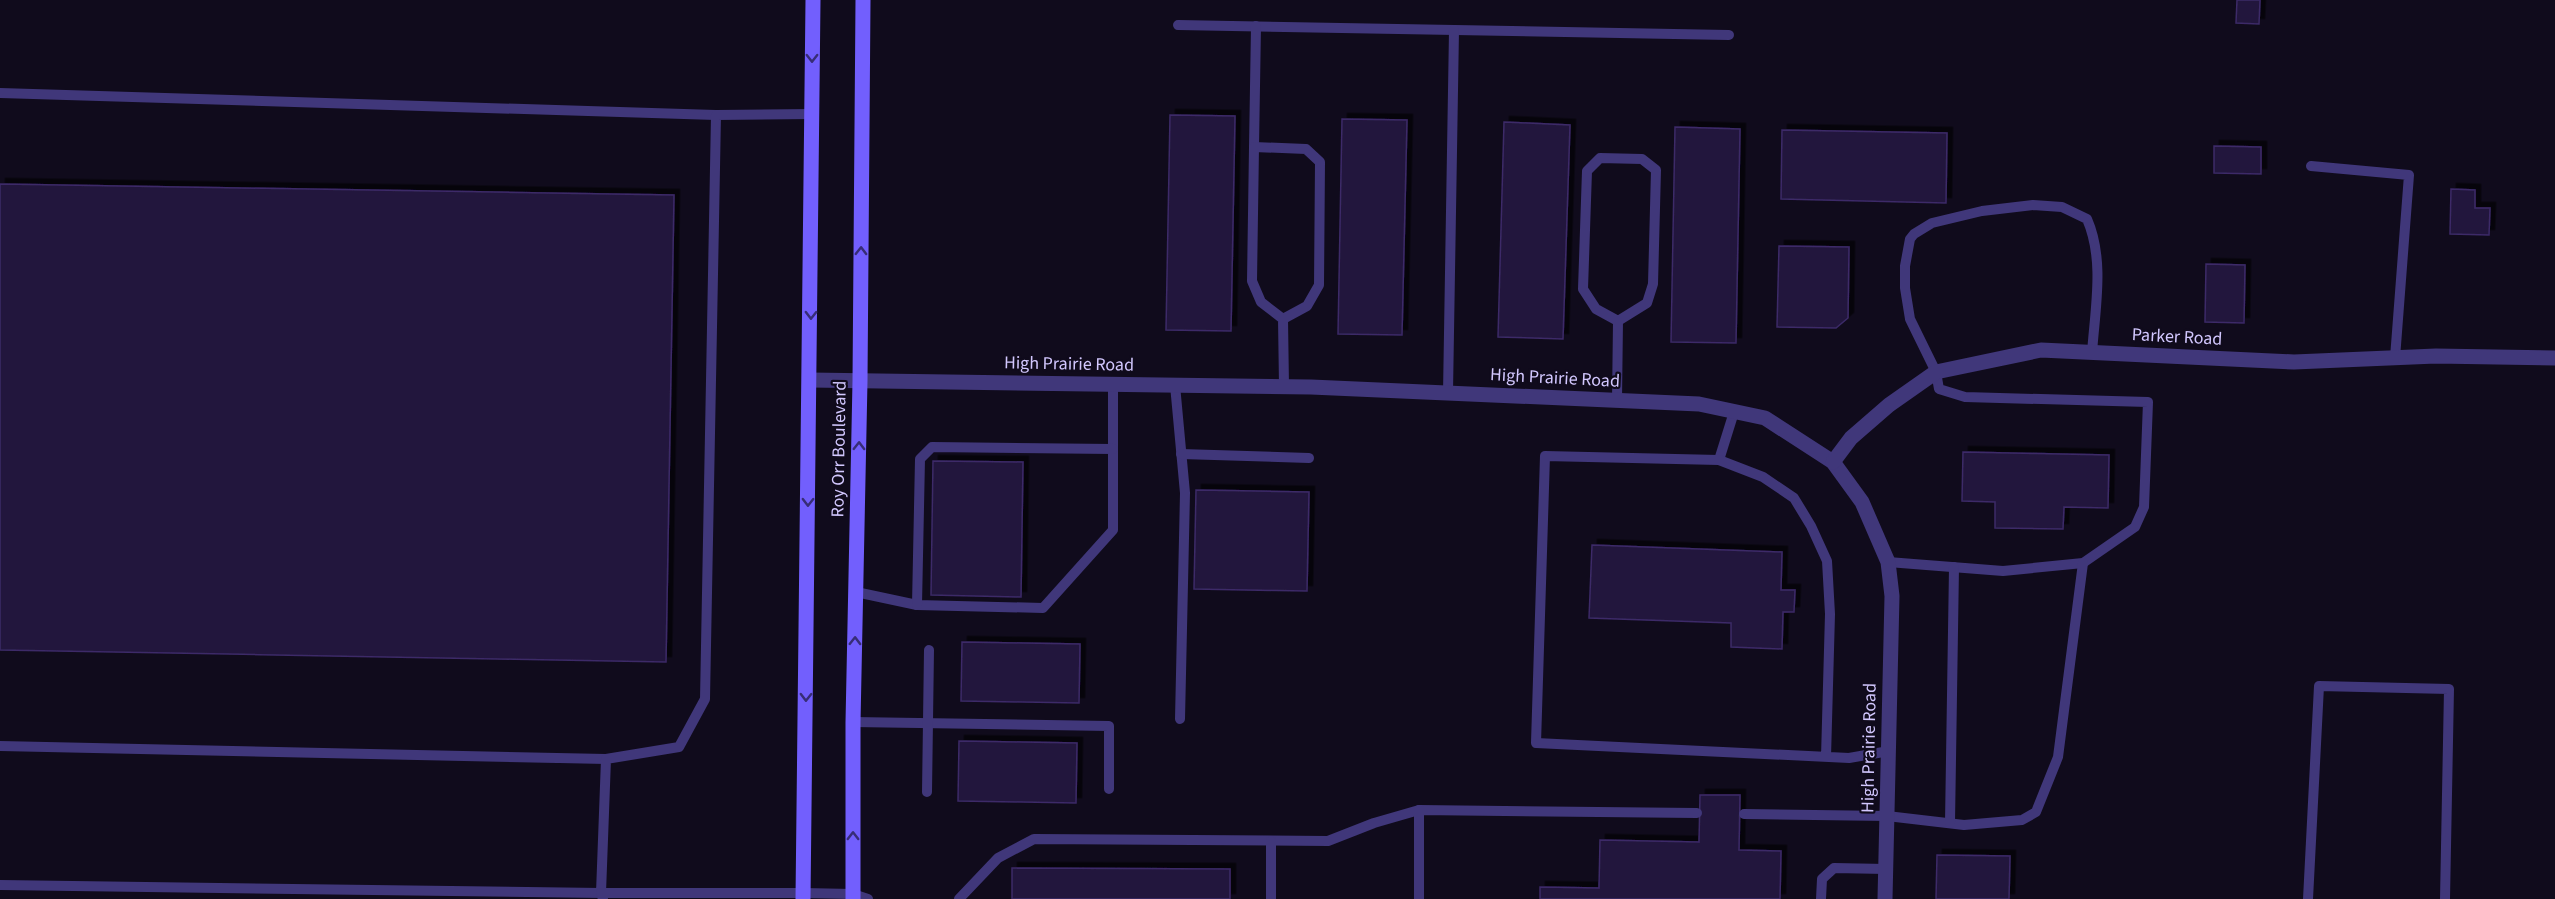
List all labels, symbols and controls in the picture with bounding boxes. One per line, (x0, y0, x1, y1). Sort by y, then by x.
one-way arrow (806, 54, 818, 63)
one-way arrow (855, 247, 867, 256)
one-way arrow (805, 310, 817, 319)
street label: Parker Road (2131, 322, 2223, 352)
street label: High Prairie Road (1004, 350, 1134, 378)
street label: High Prairie Road (1489, 362, 1621, 394)
street label: Roy Orr Boulevard (825, 380, 853, 518)
one-way arrow (853, 441, 865, 450)
one-way arrow (802, 497, 814, 506)
one-way arrow (849, 636, 861, 645)
street label: High Prairie Road (1855, 683, 1883, 813)
one-way arrow (799, 692, 812, 701)
one-way arrow (847, 831, 859, 840)

